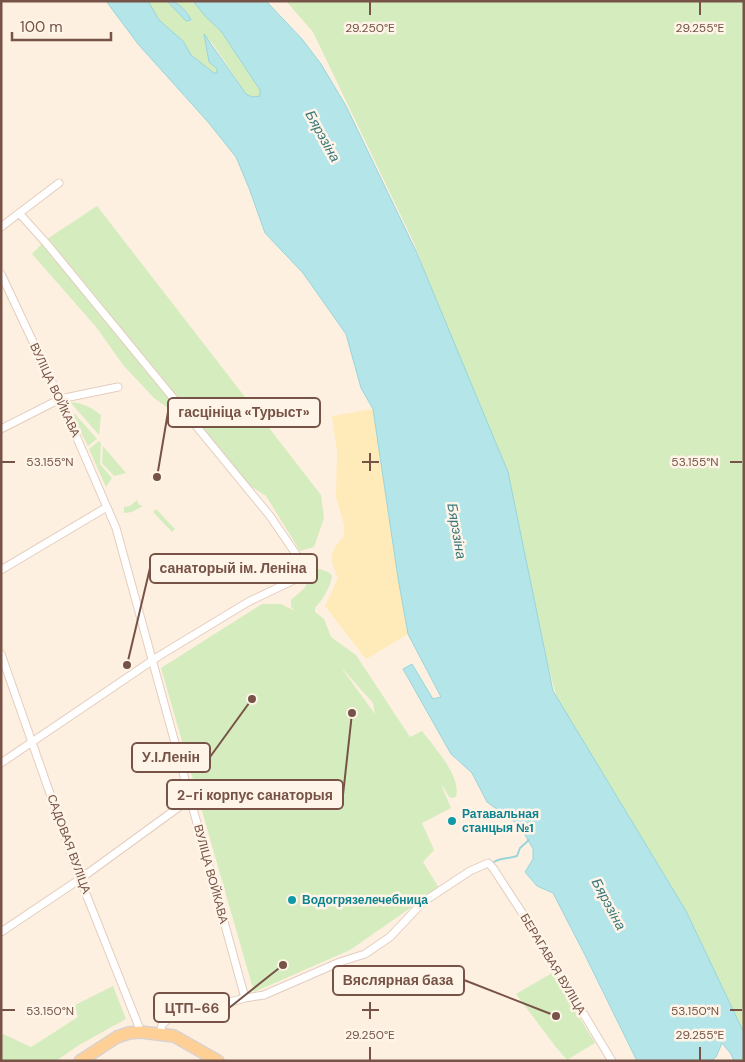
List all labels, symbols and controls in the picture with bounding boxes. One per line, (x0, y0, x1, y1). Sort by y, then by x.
scale bar (12, 10, 111, 42)
text: 100 m (20, 17, 63, 37)
text: 29.250°E (345, 20, 395, 36)
text: 29.255°E (676, 20, 725, 36)
water label: Бярэзіна (301, 107, 345, 165)
street label: ВУЛІЦА ВОЙКАВА (26, 340, 84, 440)
callout: гасцініца «Турыст» (168, 398, 320, 427)
text: гасцініца «Турыст» (178, 403, 310, 421)
text: 53.155°N (26, 454, 74, 470)
text: 53.155°N (671, 454, 719, 470)
water label: Бярэзіна (443, 502, 471, 561)
callout: санаторый ім. Леніна (150, 554, 317, 583)
text: санаторый ім. Леніна (160, 559, 307, 577)
callout: У.І.Ленін (132, 743, 210, 772)
text: У.І.Ленін (142, 748, 200, 766)
callout: 2-гі корпус санаторыя (167, 780, 343, 809)
text: 2-гі корпус санаторыя (177, 786, 333, 804)
street label: САДОВАЯ ВУЛІЦА (44, 792, 94, 896)
place label: Ратавальная станцыя №1 (462, 806, 539, 836)
marker: Ратавальная станцыя №1 (446, 815, 458, 827)
street label: ВУЛІЦА ВОЙКАВА (190, 823, 232, 925)
water label: Бярэзіна (588, 875, 630, 933)
place label: Водогрязелечебница (302, 892, 428, 908)
marker: Водогрязелечебница (286, 894, 298, 906)
street label: БЕРАГАВАЯ ВУЛІЦА (516, 911, 590, 1017)
callout: Вяслярная база (333, 966, 464, 995)
text: Вяслярная база (343, 971, 453, 989)
callout: ЦТП-66 (154, 993, 229, 1022)
text: ЦТП-66 (165, 999, 219, 1017)
text: 53.150°N (26, 1003, 74, 1019)
text: 53.150°N (671, 1003, 719, 1019)
text: 29.250°E (345, 1027, 395, 1043)
text: 29.255°E (676, 1027, 725, 1043)

